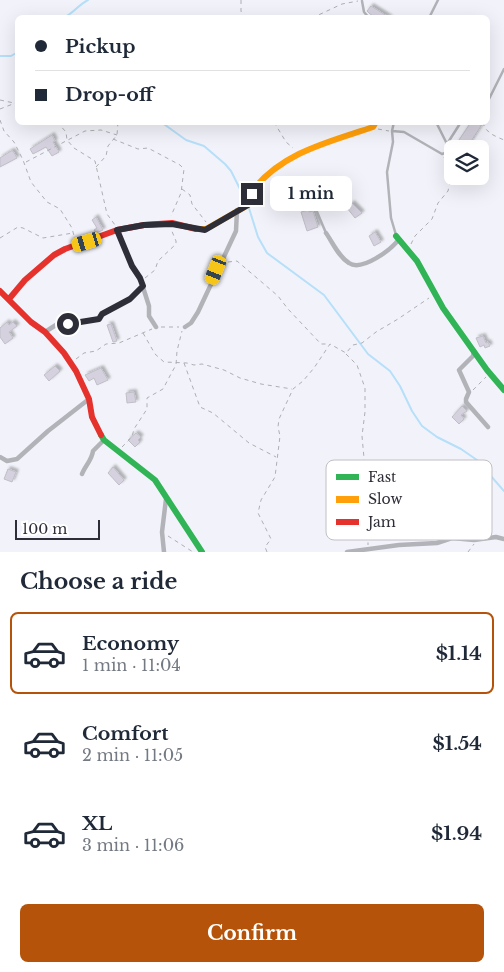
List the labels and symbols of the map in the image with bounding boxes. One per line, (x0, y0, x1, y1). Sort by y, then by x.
callout: 1 min (270, 176, 352, 212)
route end (241, 183, 263, 205)
car (70, 230, 103, 254)
car (203, 253, 228, 287)
route start (57, 313, 79, 335)
legend (326, 460, 492, 540)
text: Fast (368, 468, 397, 486)
text: Slow (368, 490, 402, 508)
text: Jam (366, 513, 396, 531)
scale bar (15, 517, 100, 540)

